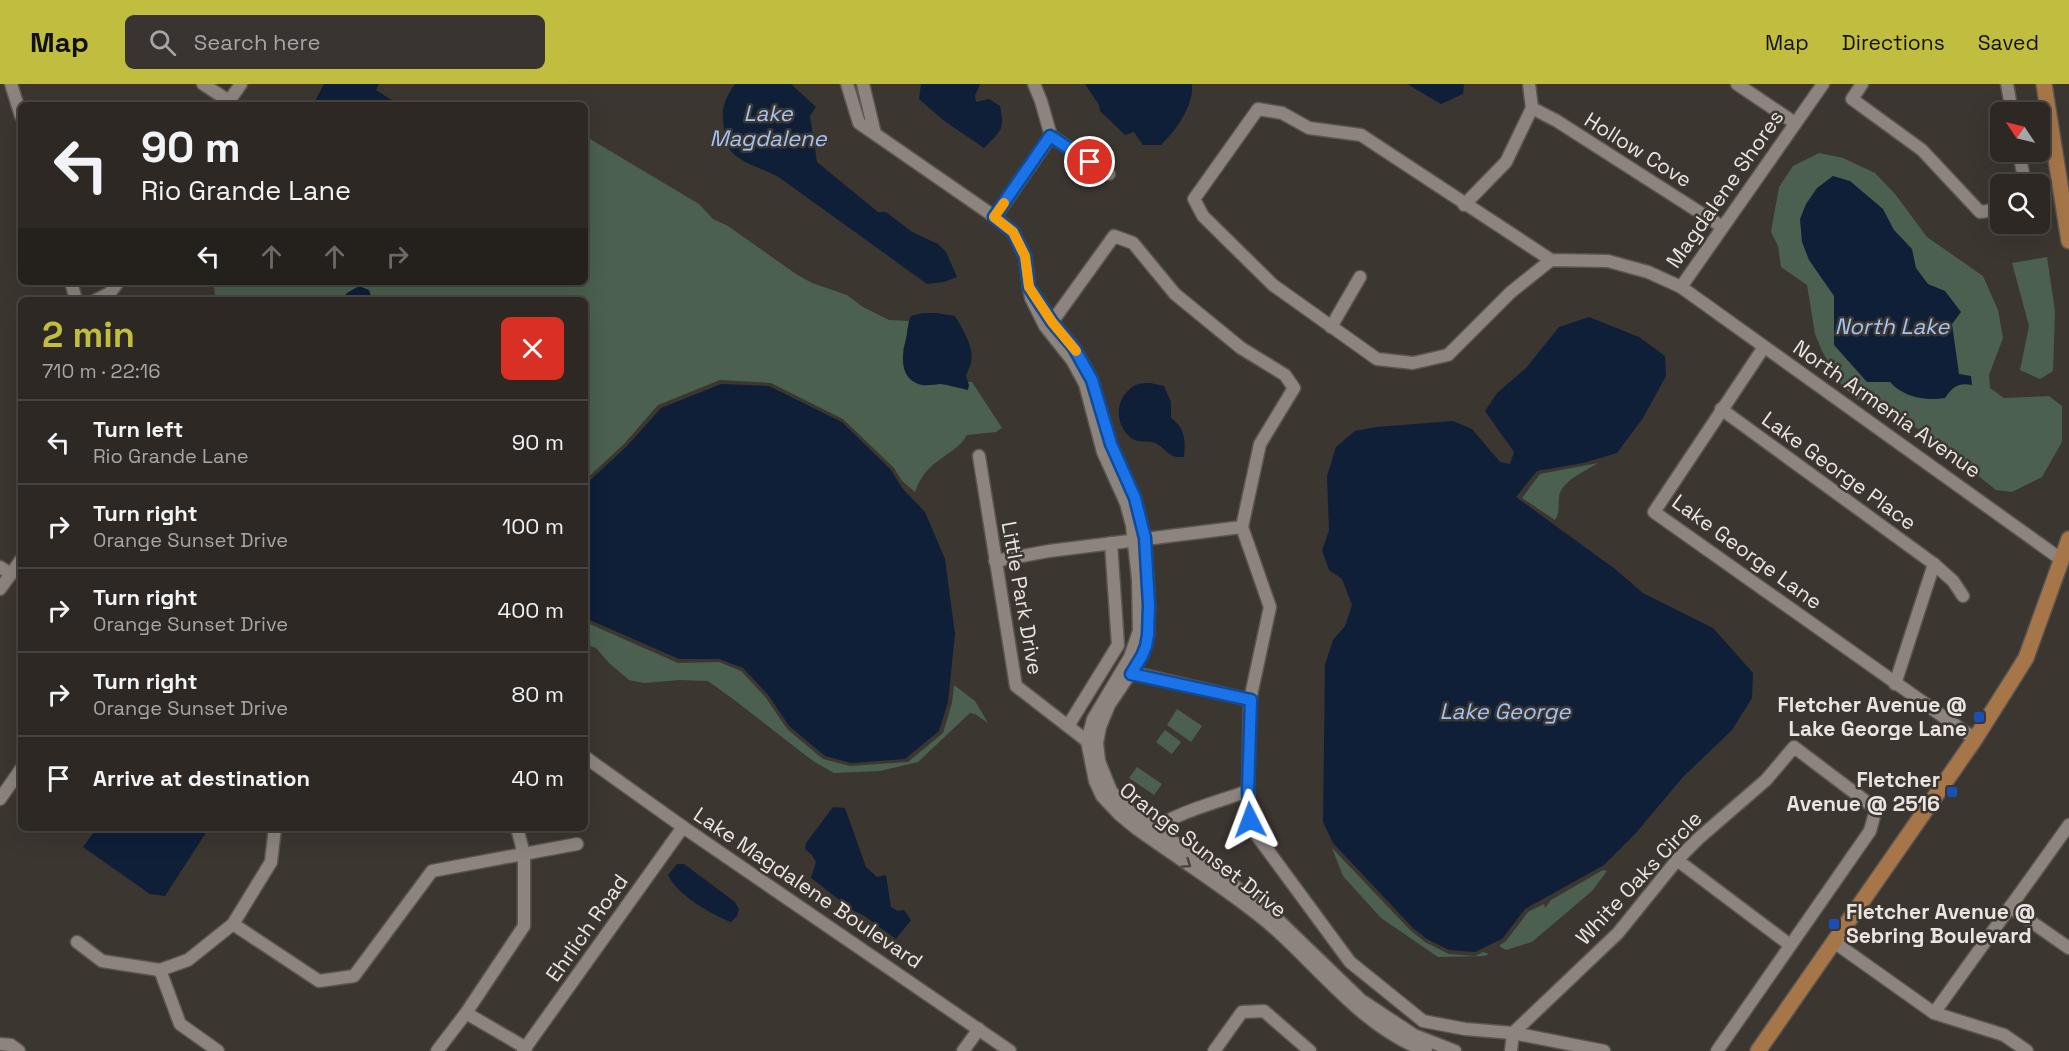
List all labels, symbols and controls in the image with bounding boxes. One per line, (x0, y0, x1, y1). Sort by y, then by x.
search box (125, 15, 545, 69)
text: Map (30, 24, 89, 60)
icon: search (146, 26, 179, 59)
text: Search here (194, 28, 321, 56)
text: Map (1765, 29, 1809, 56)
text: Directions (1842, 29, 1945, 56)
text: Saved (1978, 29, 2039, 56)
water label: Lake Magdalene (709, 99, 828, 152)
north arrow (1990, 102, 2050, 162)
map controls (1990, 102, 2050, 234)
street label: Magdalene Shores (1660, 104, 1789, 273)
street label: Hollow Cove (1580, 106, 1697, 193)
text: 90 m (141, 121, 241, 174)
icon: left (42, 126, 120, 204)
pin (1064, 136, 1115, 187)
icon: arrive (1073, 145, 1106, 178)
text: Rio Grande Lane (141, 173, 351, 208)
button: search (1990, 174, 2050, 234)
icon: left (192, 240, 225, 273)
icon: ahead (255, 240, 288, 273)
icon: ahead (318, 240, 351, 273)
icon: right (381, 240, 414, 273)
text: 2 min (42, 312, 135, 358)
water label: North Lake (1835, 312, 1950, 340)
button: close (501, 317, 564, 380)
street label: North Armenia Avenue (1788, 333, 1987, 484)
text: 710 m · 22:16 (42, 358, 160, 384)
street label: Lake George Place (1757, 405, 1922, 536)
text: Turn left (93, 415, 183, 443)
icon: left (42, 426, 75, 459)
text: 90 m (512, 428, 564, 456)
text: Rio Grande Lane (93, 443, 249, 469)
street label: Lake George Lane (1667, 488, 1828, 615)
text: Turn right (93, 499, 198, 527)
icon: right (42, 510, 75, 543)
text: 100 m (502, 512, 564, 540)
street label: Little Park Drive (996, 519, 1049, 677)
text: Orange Sunset Drive (93, 527, 288, 553)
text: Turn right (93, 583, 198, 611)
icon: right (42, 594, 75, 627)
text: 400 m (497, 596, 564, 624)
text: Orange Sunset Drive (93, 611, 288, 637)
text: Turn right (93, 667, 198, 695)
icon: right (42, 678, 75, 711)
text: 80 m (512, 680, 564, 708)
place label: Fletcher Avenue @ Lake George Lane (1778, 691, 1967, 742)
text: Orange Sunset Drive (93, 695, 288, 721)
water label: Lake George (1440, 697, 1571, 725)
marker: Fletcher Avenue @ Lake George Lane (1972, 710, 1986, 724)
icon: arrive (42, 762, 75, 795)
text: Arrive at destination (93, 764, 310, 792)
text: 40 m (512, 764, 564, 792)
place label: Fletcher Avenue @ 2516 (1787, 766, 1940, 817)
street label: Orange Sunset Drive (1114, 776, 1292, 923)
marker: Fletcher Avenue @ 2516 (1945, 785, 1959, 799)
position arrow (1218, 788, 1282, 852)
street label: Lake Magdalene Boulevard (689, 801, 928, 974)
street label: White Oaks Circle (1570, 805, 1708, 950)
one-way arrow (1180, 857, 1191, 868)
street label: Ehrlich Road (540, 869, 634, 987)
place label: Fletcher Avenue @ Sebring Boulevard (1846, 898, 2035, 949)
marker: Fletcher Avenue @ Sebring Boulevard (1827, 917, 1841, 931)

